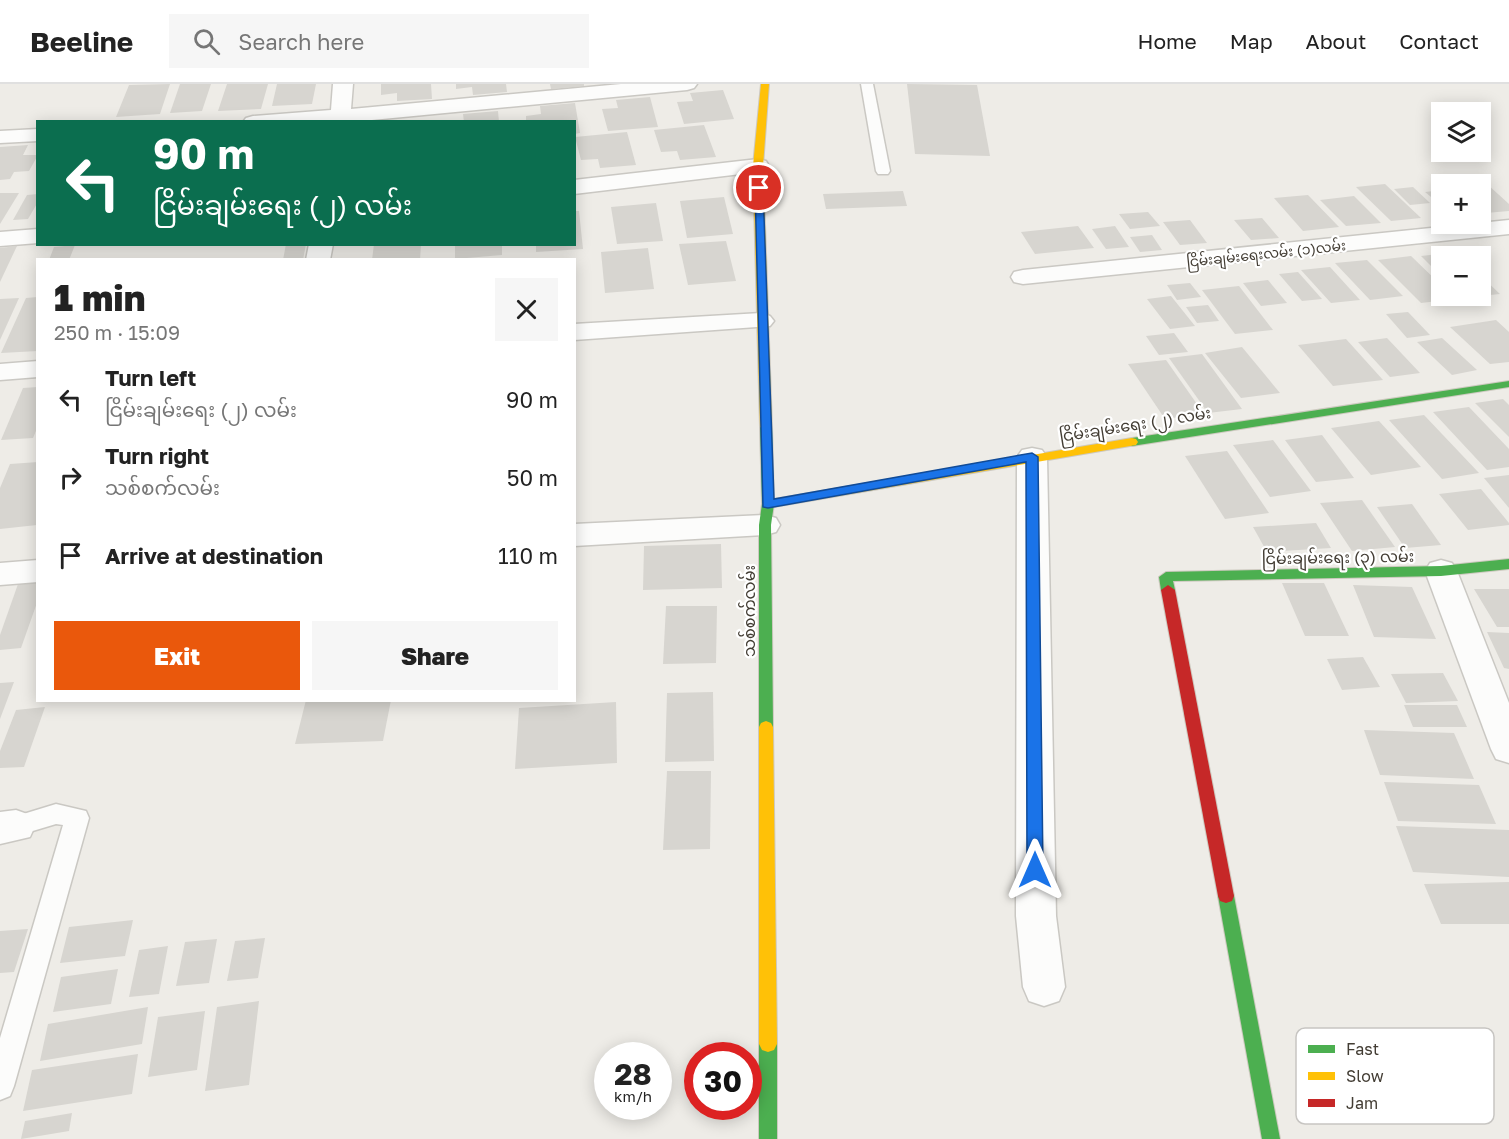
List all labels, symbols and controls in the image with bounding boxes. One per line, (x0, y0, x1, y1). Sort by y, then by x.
search box (169, 14, 589, 68)
text: Beeline (30, 25, 133, 58)
icon: search (190, 25, 223, 58)
text: Search here (238, 28, 364, 55)
text: Home (1137, 28, 1197, 54)
text: Map (1230, 28, 1273, 54)
text: About (1306, 28, 1366, 54)
text: Contact (1399, 28, 1479, 54)
map controls (1431, 102, 1491, 306)
button: layers (1431, 102, 1491, 162)
text: 90 m (153, 128, 254, 178)
icon: left (54, 144, 132, 222)
pin (733, 162, 784, 213)
icon: arrive (742, 171, 775, 204)
button: + (1431, 174, 1491, 234)
text: ငြိမ်းချမ်းရေး (၂) လမ်း (153, 189, 412, 221)
street label: ငြိမ်းချမ်းရေးလမ်း (၁)လမ်း (1185, 235, 1347, 274)
button: − (1431, 246, 1491, 306)
text: 1 min (54, 276, 145, 319)
button: close (495, 278, 558, 341)
text: 250 m · 15:09 (54, 320, 180, 344)
text: Turn left (105, 364, 196, 391)
icon: left (54, 383, 87, 416)
text: 90 m (506, 386, 558, 413)
text: ငြိမ်းချမ်းရေး (၂) လမ်း (105, 397, 297, 421)
street label: ငြိမ်းချမ်းရေး (၂) လမ်း (1057, 401, 1213, 450)
text: Turn right (105, 442, 209, 469)
icon: right (54, 461, 87, 494)
text: 50 m (507, 464, 558, 491)
text: သစ်စက်လမ်း (105, 475, 220, 499)
icon: arrive (54, 539, 87, 572)
text: Arrive at destination (105, 542, 323, 569)
text: 110 m (498, 542, 558, 569)
street label: ငြိမ်းချမ်းရေး (၃) လမ်း (1262, 545, 1415, 572)
street label: သစ်စက်လမ်း (738, 565, 759, 657)
button: Exit (54, 621, 300, 690)
button: Share (312, 621, 558, 690)
position arrow (1003, 838, 1067, 902)
legend (1296, 1028, 1494, 1124)
text: Fast (1346, 1039, 1379, 1059)
speed limit sign: 30 (684, 1042, 762, 1120)
text: 28 (614, 1056, 652, 1092)
text: Slow (1346, 1066, 1384, 1086)
text: km/h (614, 1087, 652, 1105)
text: Jam (1346, 1093, 1378, 1113)

